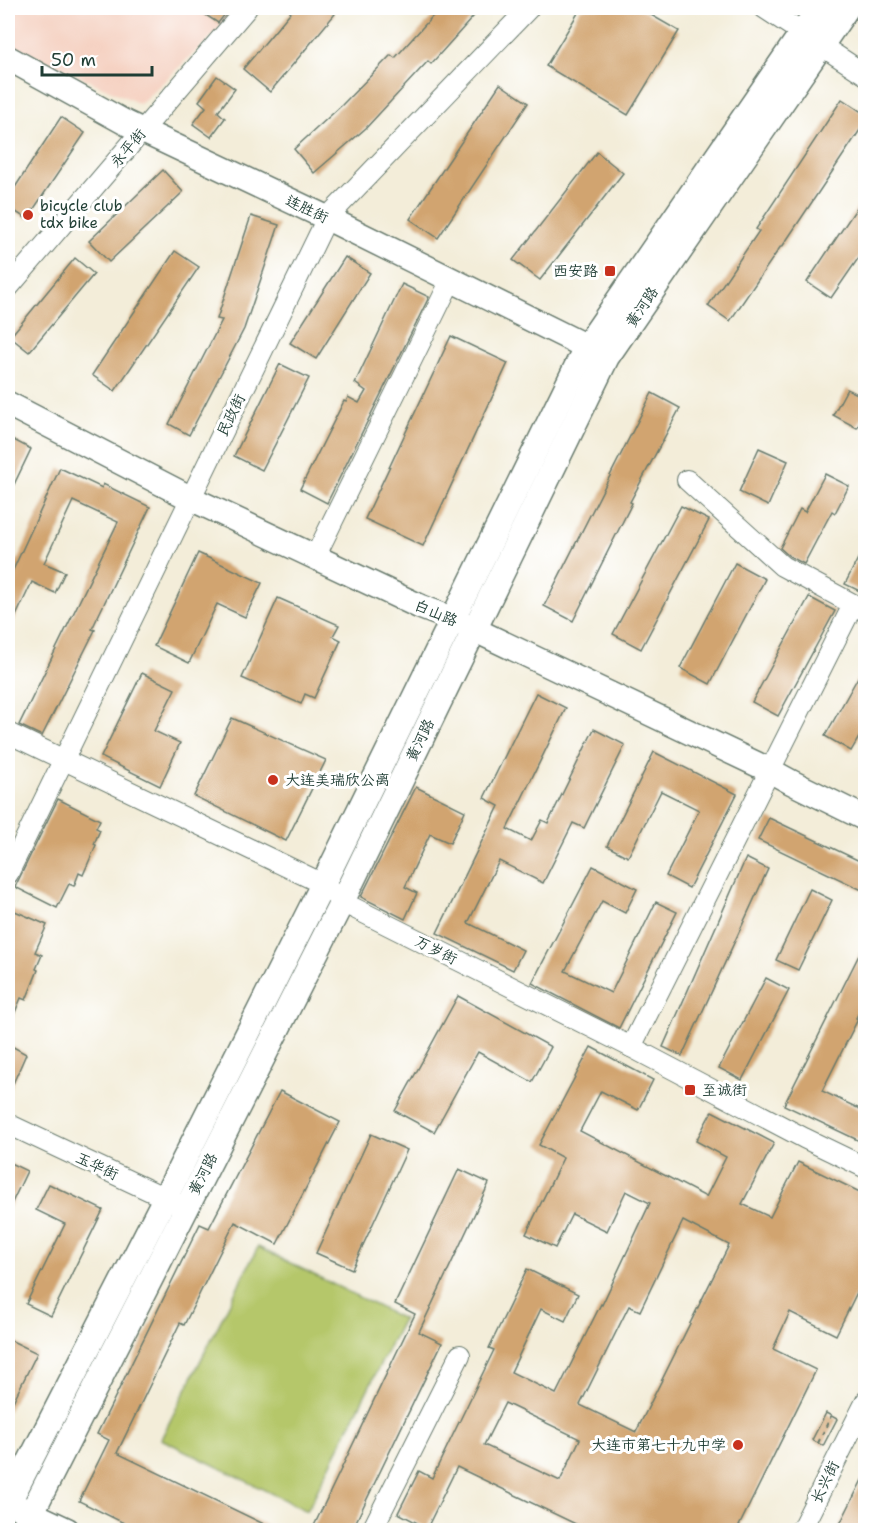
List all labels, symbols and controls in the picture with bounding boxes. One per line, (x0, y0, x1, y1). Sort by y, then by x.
scale bar (42, 39, 152, 77)
text: 50 m (51, 48, 96, 72)
street label: 永平街 (106, 124, 150, 172)
street label: 连胜街 (282, 190, 332, 228)
place label: bicycle club tdx bike (40, 196, 123, 233)
marker: bicycle club tdx bike (21, 208, 35, 222)
place label: 西安路 (553, 261, 598, 281)
marker: 西安路 (603, 264, 617, 278)
street label: 黄河路 (621, 283, 663, 331)
street label: 民政街 (212, 390, 250, 440)
street label: 白山路 (411, 595, 461, 631)
street label: 黄河路 (401, 715, 439, 765)
place label: 大连美瑞欣公离 (285, 770, 390, 790)
marker: 大连美瑞欣公离 (266, 773, 280, 787)
street label: 万岁街 (411, 931, 461, 969)
place label: 至诚街 (702, 1080, 747, 1100)
marker: 至诚街 (683, 1083, 697, 1097)
street label: 玉华街 (72, 1147, 122, 1185)
street label: 黄河路 (184, 1149, 222, 1199)
place label: 大连市第七十九中学 (591, 1435, 726, 1455)
marker: 大连市第七十九中学 (731, 1438, 745, 1452)
street label: 长兴街 (806, 1457, 844, 1507)

